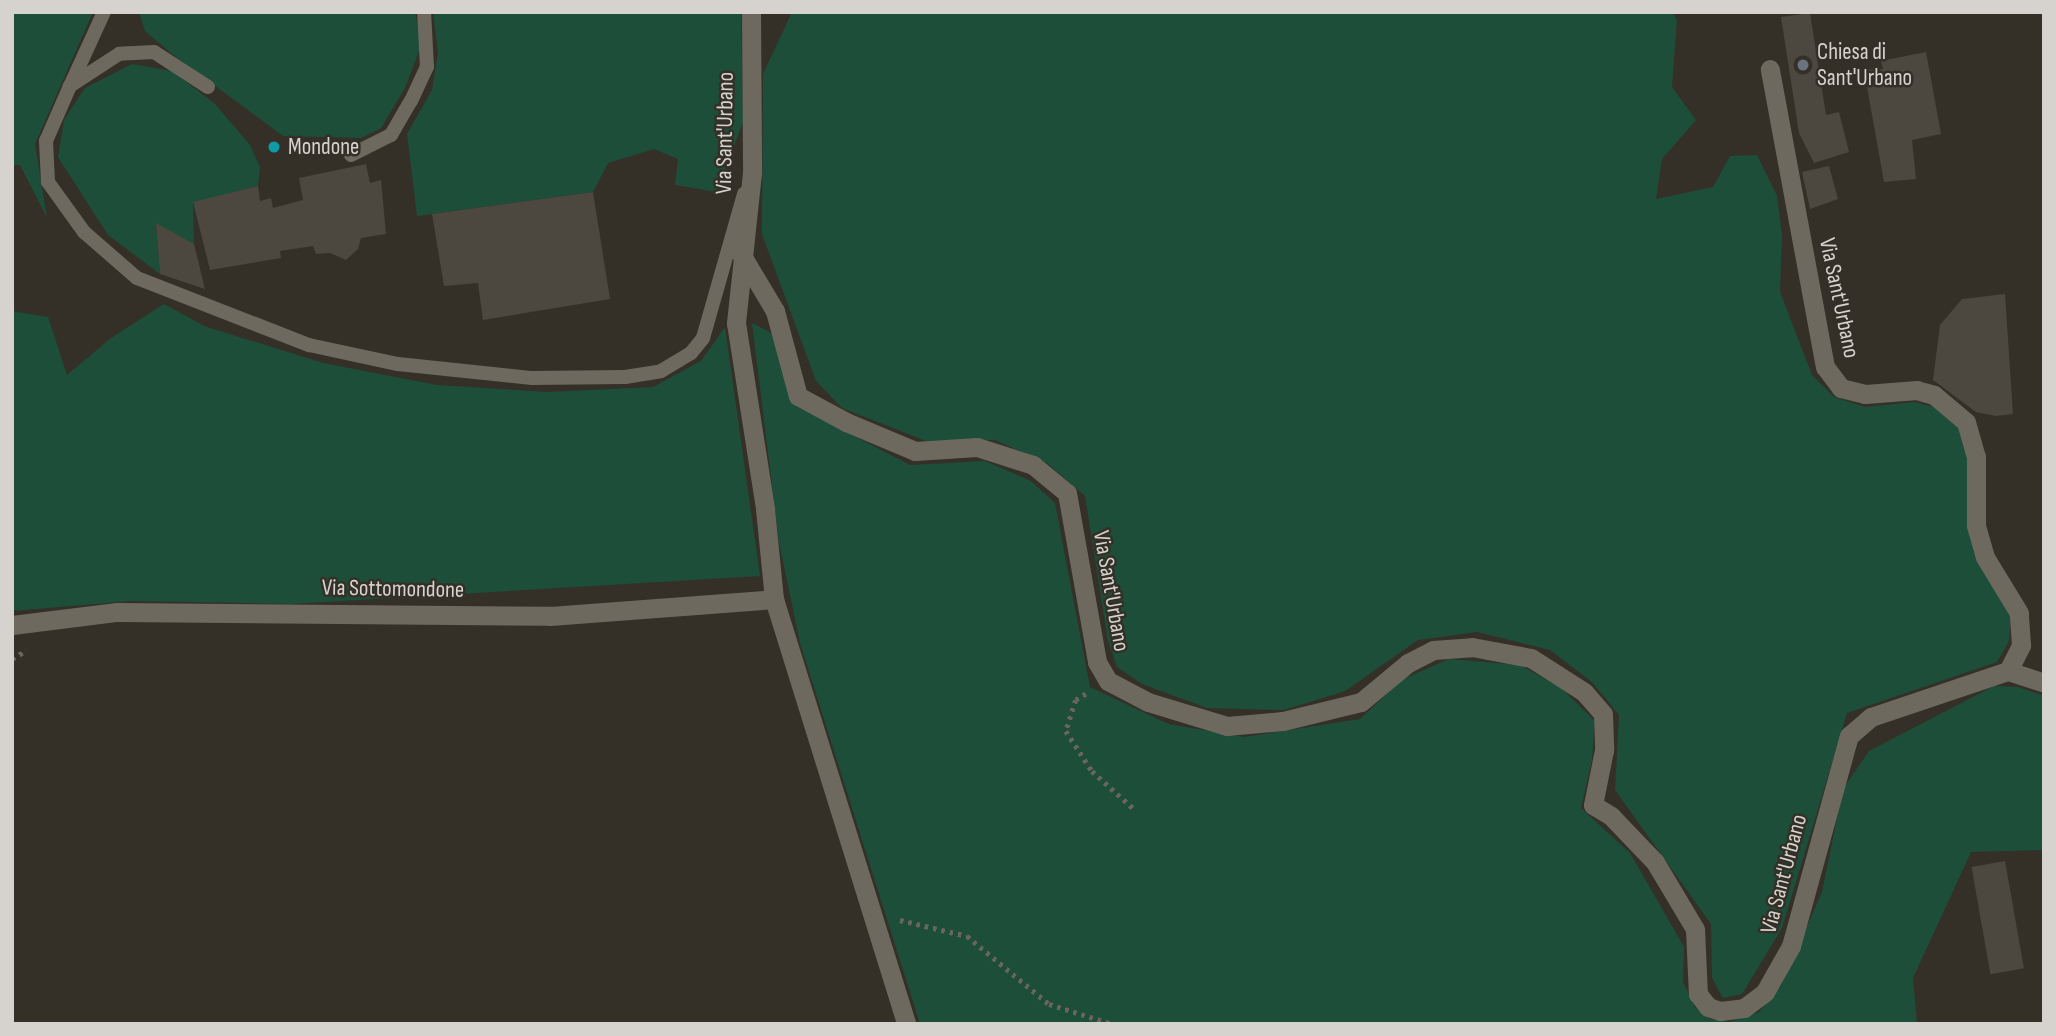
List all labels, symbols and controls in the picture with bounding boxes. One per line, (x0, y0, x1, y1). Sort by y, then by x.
place label: Chiesa di Sant'Urbano (1817, 38, 1912, 92)
marker: Chiesa di Sant'Urbano (1795, 57, 1811, 73)
street label: Via Sant'Urbano (710, 72, 740, 194)
place label: Mondone (288, 133, 359, 161)
marker: Mondone (266, 139, 282, 155)
street label: Via Sant'Urbano (1813, 235, 1865, 361)
street label: Via Sant'Urbano (1087, 528, 1135, 654)
street label: Via Sottomondone (322, 574, 464, 604)
street label: Via Sant'Urbano (1755, 811, 1813, 937)

